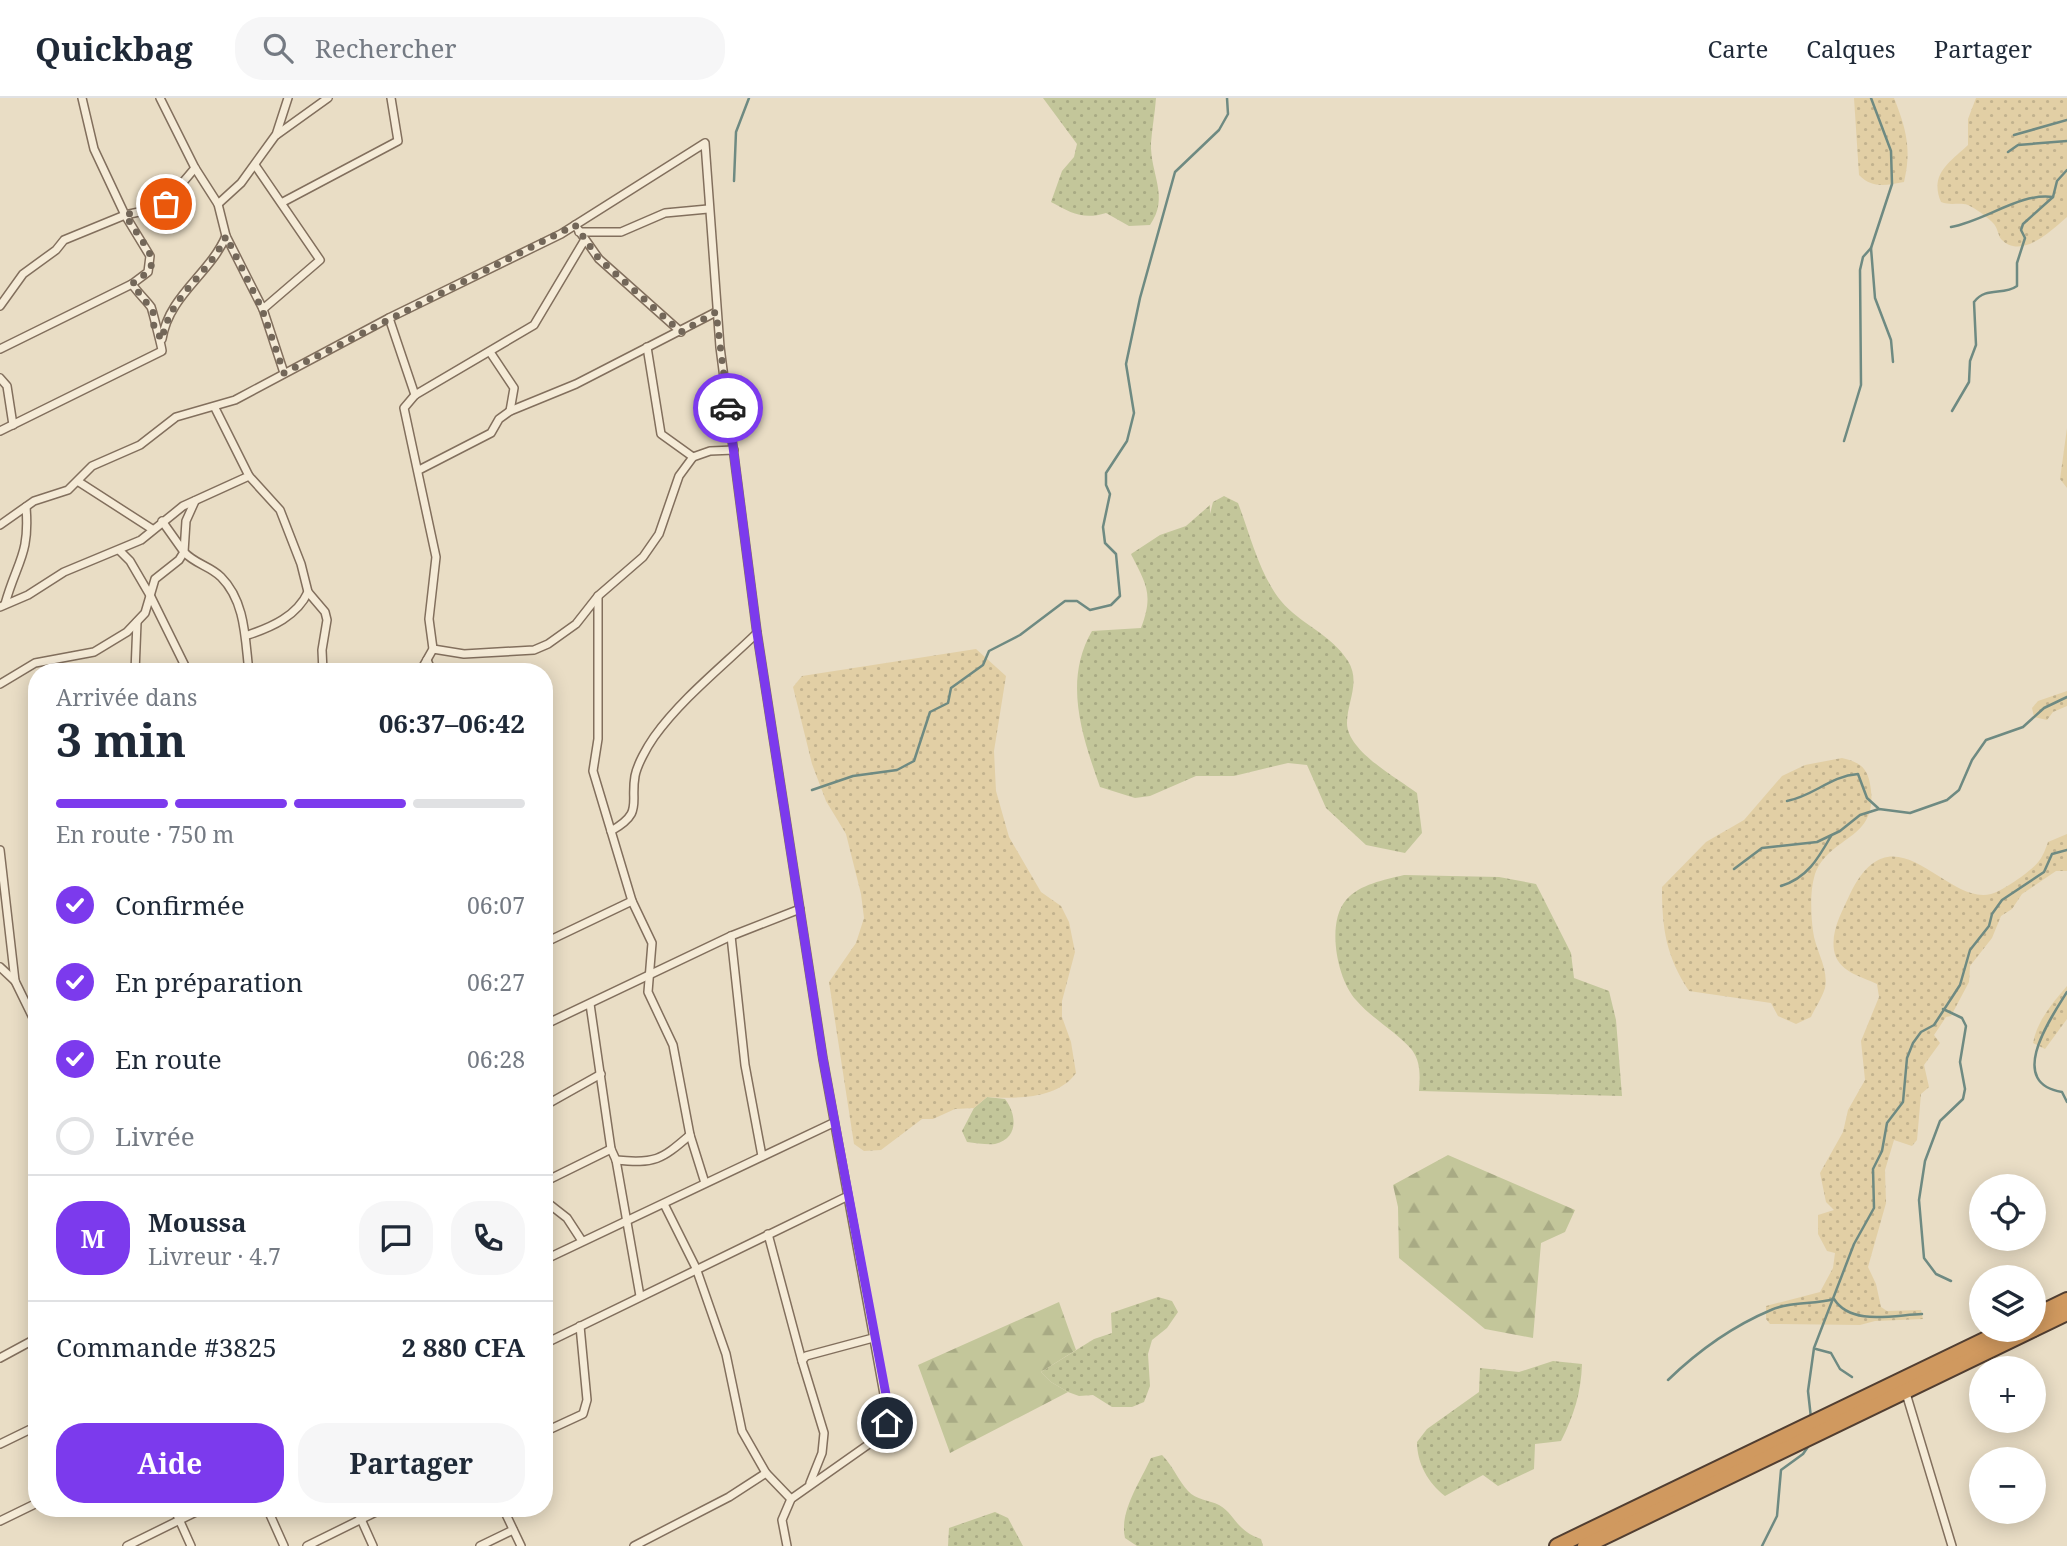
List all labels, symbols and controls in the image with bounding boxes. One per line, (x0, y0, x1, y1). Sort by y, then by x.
search box (235, 17, 725, 80)
text: Quickbag (35, 26, 193, 71)
icon: search (259, 29, 297, 67)
text: Rechercher (315, 30, 457, 66)
text: Carte (1708, 32, 1768, 65)
text: Calques (1806, 32, 1896, 65)
text: Partager (1934, 32, 2032, 65)
pin (136, 174, 196, 234)
icon: bag (147, 185, 185, 223)
courier (693, 373, 763, 443)
icon: car (709, 389, 747, 427)
text: Arrivée dans (56, 681, 197, 713)
text: 06:37–06:42 (379, 705, 525, 741)
text: 3 min (56, 708, 186, 770)
text: En route · 750 m (56, 818, 234, 850)
icon: check (56, 886, 94, 924)
text: Confirmée (115, 887, 245, 923)
text: 06:07 (467, 889, 525, 921)
icon: check (56, 963, 94, 1001)
text: En préparation (115, 964, 303, 1000)
text: 06:27 (467, 966, 525, 998)
icon: check (56, 1040, 94, 1078)
text: En route (115, 1041, 222, 1077)
text: 06:28 (467, 1043, 525, 1075)
text: Livrée (115, 1118, 195, 1154)
map controls (1969, 1174, 2046, 1524)
button: locate (1969, 1174, 2046, 1251)
button: chat (359, 1201, 433, 1275)
button: phone (451, 1201, 525, 1275)
text: Moussa (148, 1204, 247, 1240)
text: M (81, 1220, 105, 1256)
text: Livreur · 4.7 (148, 1240, 281, 1272)
button: layers (1969, 1265, 2046, 1342)
text: Commande #3825 (56, 1329, 277, 1365)
text: 2 880 CFA (401, 1329, 525, 1365)
button: + (1969, 1356, 2046, 1433)
pin (857, 1393, 917, 1453)
icon: home (868, 1404, 906, 1442)
button: Aide (56, 1423, 284, 1503)
button: Partager (298, 1423, 525, 1503)
button: − (1969, 1447, 2046, 1524)

